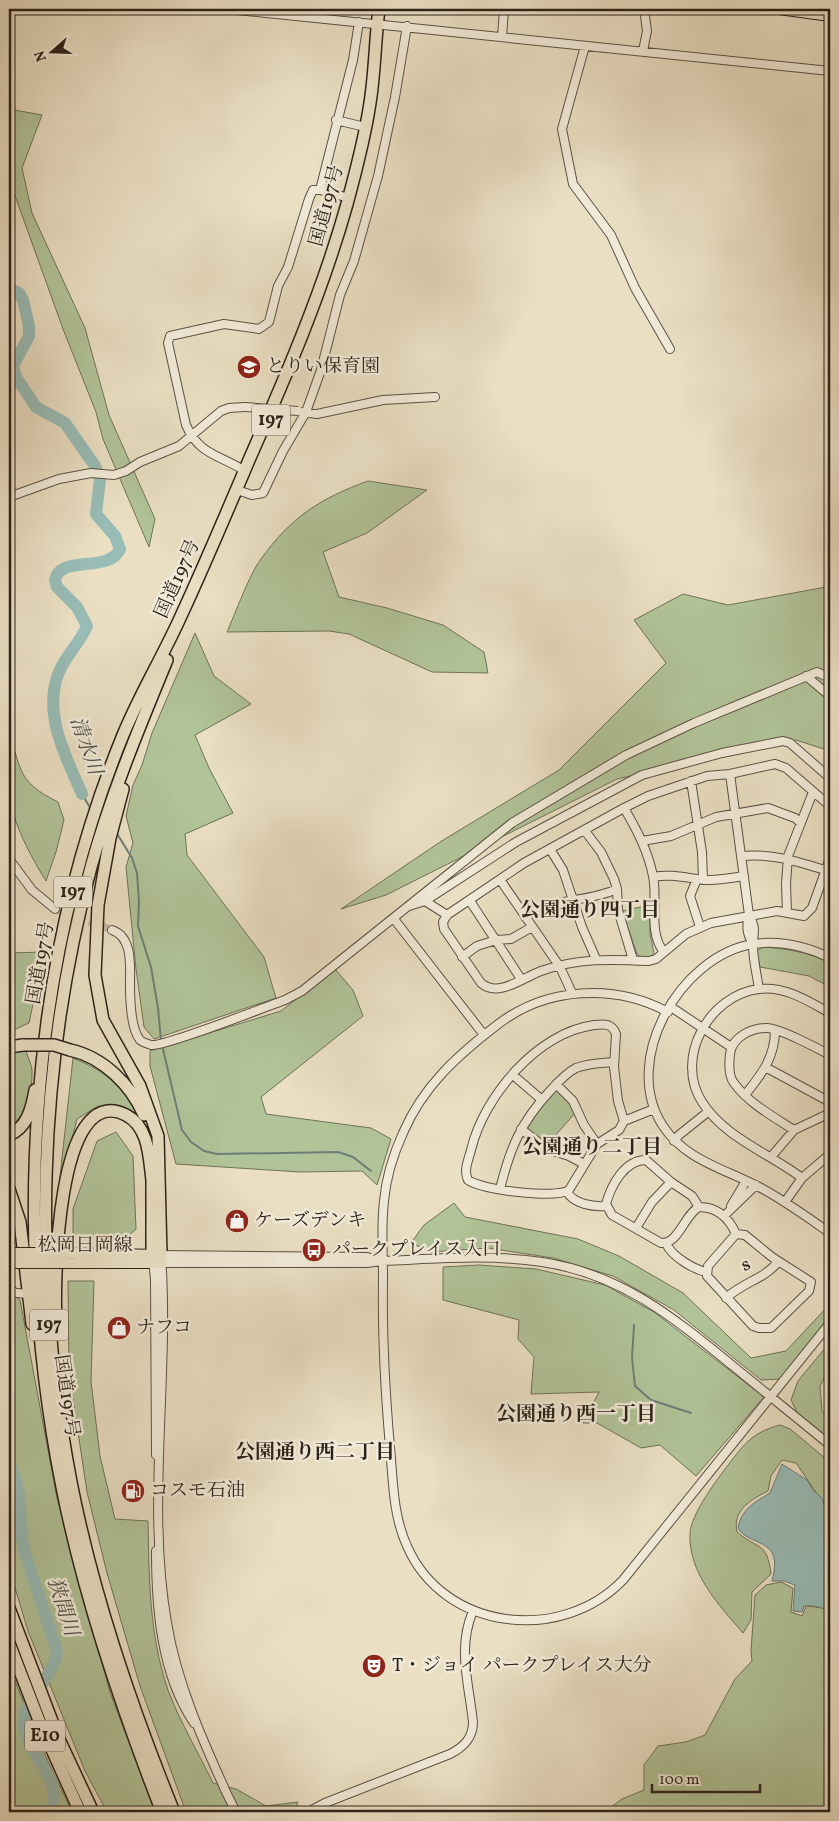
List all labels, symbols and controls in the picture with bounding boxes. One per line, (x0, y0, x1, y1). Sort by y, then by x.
north arrow (28, 28, 78, 78)
text: N (31, 48, 52, 64)
street label: 国道197号 (304, 162, 350, 250)
school or university icon: とりい保育園 (236, 354, 262, 380)
place label: とりい保育園 (266, 354, 380, 380)
road number: 197 (252, 404, 290, 436)
street label: 国道197号 (149, 536, 207, 622)
water label: 清水川 (62, 713, 109, 781)
road number: 197 (54, 876, 92, 908)
district label: 公園通り四丁目 (520, 897, 660, 925)
street label: 国道197号 (21, 920, 61, 1006)
district label: 公園通り二丁目 (522, 1134, 662, 1162)
shop icon: ケーズデンキ (224, 1208, 250, 1234)
place label: ケーズデンキ (254, 1208, 366, 1234)
street label: 松岡日岡線 (37, 1233, 133, 1259)
bus stop icon: パークプレイス入口 (301, 1237, 327, 1263)
place label: パークプレイス入口 (332, 1237, 501, 1263)
street label: s (737, 1251, 755, 1279)
road number: 197 (30, 1310, 68, 1340)
shop icon: ナフコ (106, 1315, 132, 1341)
place label: ナフコ (136, 1315, 192, 1341)
street label: 国道197号 (47, 1353, 85, 1439)
district label: 公園通り西一丁目 (496, 1401, 656, 1429)
district label: 公園通り西二丁目 (235, 1439, 395, 1467)
fuel station icon: コスモ石油 (120, 1478, 146, 1504)
place label: コスモ石油 (150, 1478, 245, 1504)
water label: 狭間川 (39, 1574, 85, 1642)
theatre icon: T・ジョイ パークプレイス大分 (361, 1653, 387, 1679)
place label: T・ジョイ パークプレイス大分 (392, 1653, 652, 1679)
road number: E10 (25, 1720, 65, 1752)
scale bar (652, 1761, 759, 1793)
text: 100 m (659, 1770, 699, 1791)

